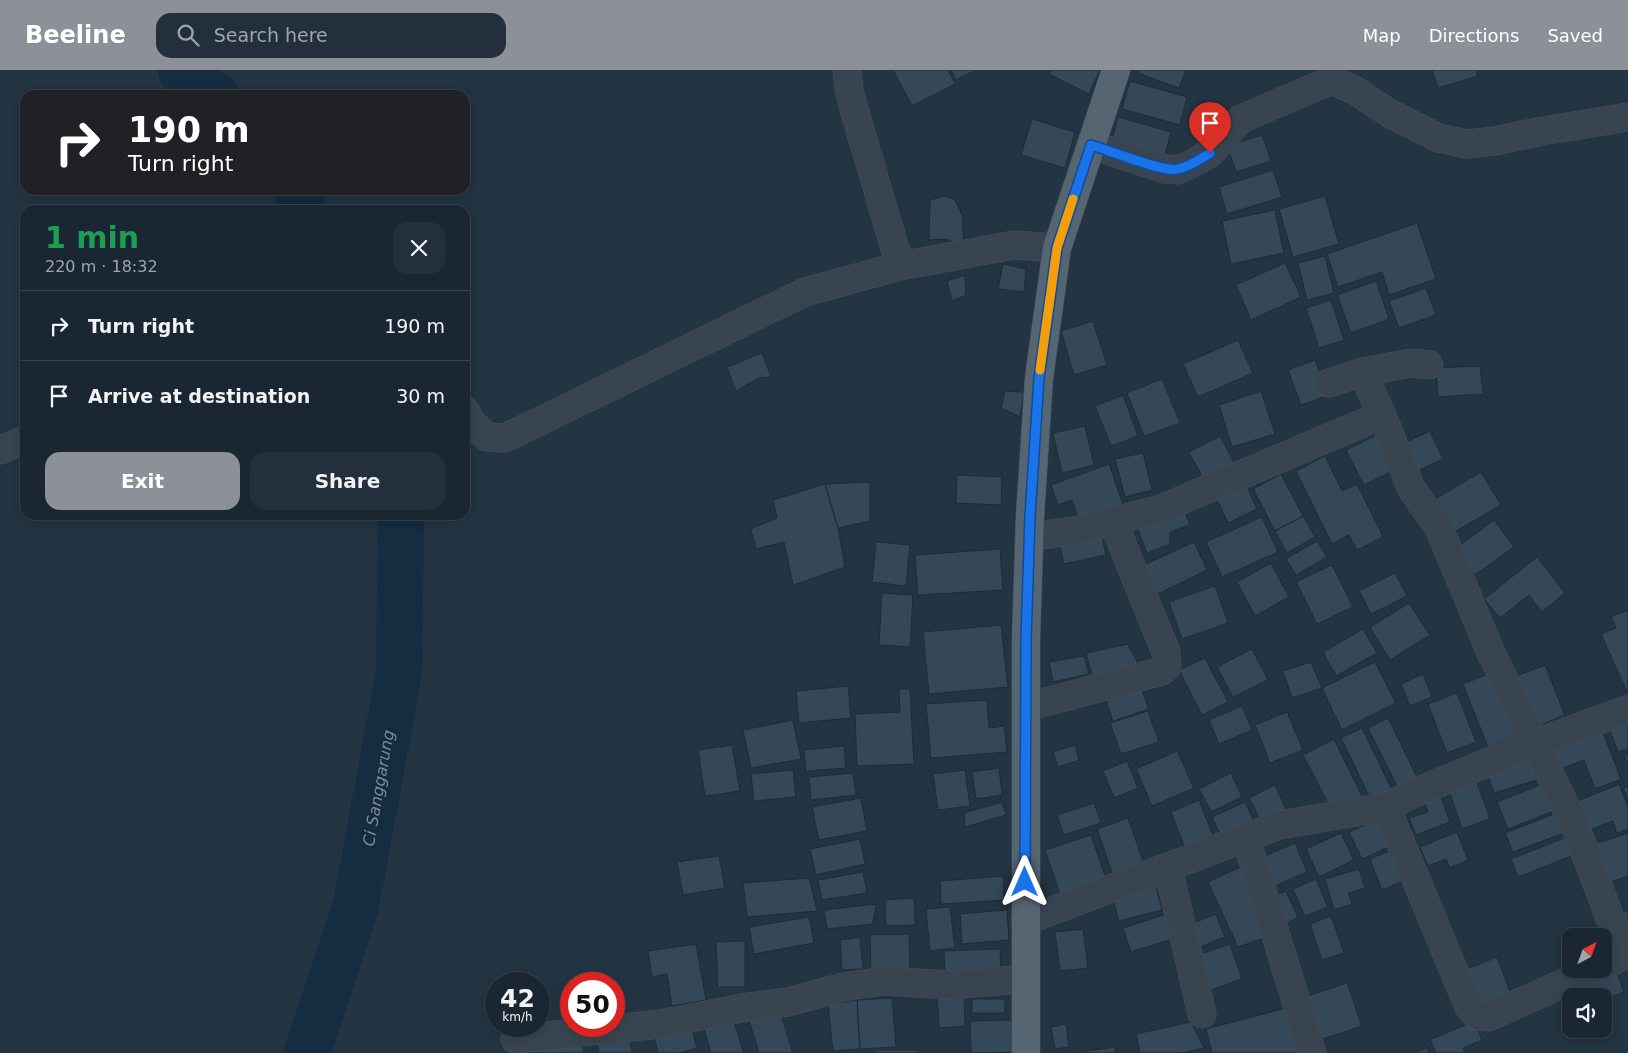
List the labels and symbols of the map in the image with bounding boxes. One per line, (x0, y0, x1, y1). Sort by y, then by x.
pin (1189, 102, 1231, 153)
water label: Ci Sanggarung (359, 728, 398, 848)
position arrow (998, 855, 1050, 907)
north arrow (1562, 928, 1612, 978)
speed limit sign: 50 (560, 972, 625, 1037)

